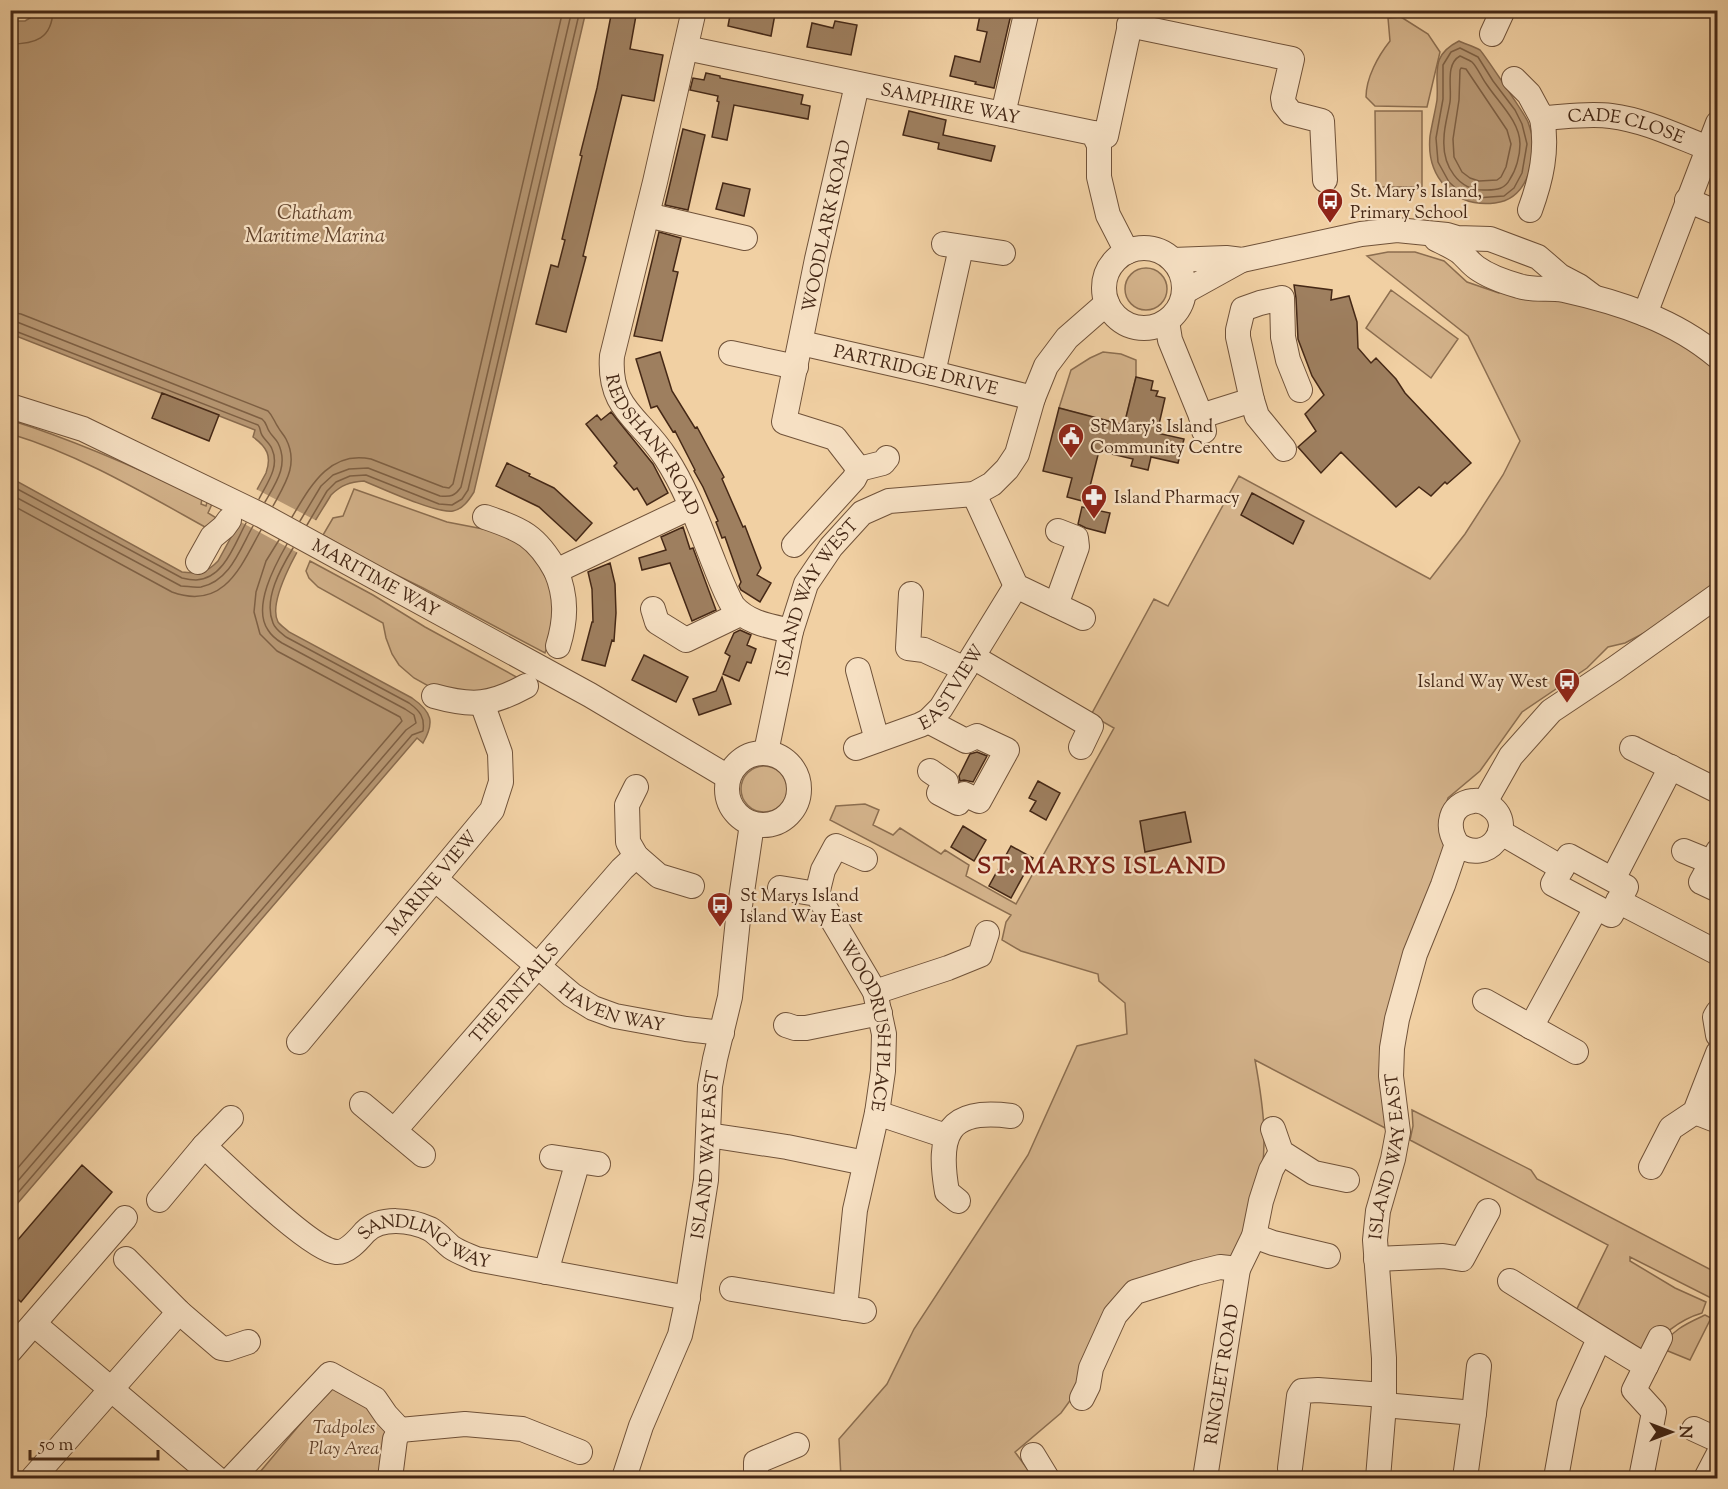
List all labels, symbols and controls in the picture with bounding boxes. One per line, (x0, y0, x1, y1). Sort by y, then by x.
street label: SAMPHIRE WAY (878, 78, 1022, 132)
street label: CADE CLOSE (1567, 104, 1688, 152)
street label: WOODLARK ROAD (797, 138, 859, 315)
place label: St. Mary's Island, Primary School (1350, 180, 1482, 227)
bus stop icon: St. Mary's Island, Primary School (1315, 186, 1345, 224)
water label: Chatham Maritime Marina (245, 200, 385, 252)
street label: PARTRIDGE DRIVE (831, 340, 1001, 404)
street label: REDSHANK ROAD (597, 372, 705, 520)
place label: St Mary's Island Community Centre (1090, 415, 1243, 462)
public building icon: St Mary's Island Community Centre (1056, 421, 1086, 459)
pharmacy icon: Island Pharmacy (1079, 482, 1109, 520)
place label: Island Pharmacy (1114, 486, 1240, 512)
street label: ISLAND WAY WEST (771, 514, 866, 679)
street label: MARITIME WAY (306, 534, 444, 625)
street label: EASTVIEW (915, 640, 992, 738)
bus stop icon: Island Way West (1552, 666, 1582, 704)
place label: Island Way West (1418, 670, 1548, 696)
street label: MARINE VIEW (381, 826, 485, 943)
district label: ST. MARYS ISLAND (977, 850, 1227, 884)
place label: St Marys Island Island Way East (740, 884, 863, 931)
bus stop icon: St Marys Island Island Way East (705, 890, 735, 928)
street label: WOODRUSH PLACE (832, 935, 895, 1113)
street label: THE PINTAILS (465, 938, 567, 1050)
street label: HAVEN WAY (552, 978, 667, 1040)
street label: ISLAND WAY EAST (686, 1068, 728, 1241)
street label: ISLAND WAY EAST (1364, 1071, 1414, 1241)
street label: SANDLING WAY (353, 1210, 493, 1276)
street label: RINGLET ROAD (1199, 1302, 1247, 1447)
north arrow (1641, 1402, 1701, 1462)
park label: Tadpoles Play Area (309, 1416, 379, 1463)
scale bar (30, 1423, 158, 1461)
text: N (1672, 1426, 1695, 1439)
text: 50 m (38, 1433, 74, 1459)

